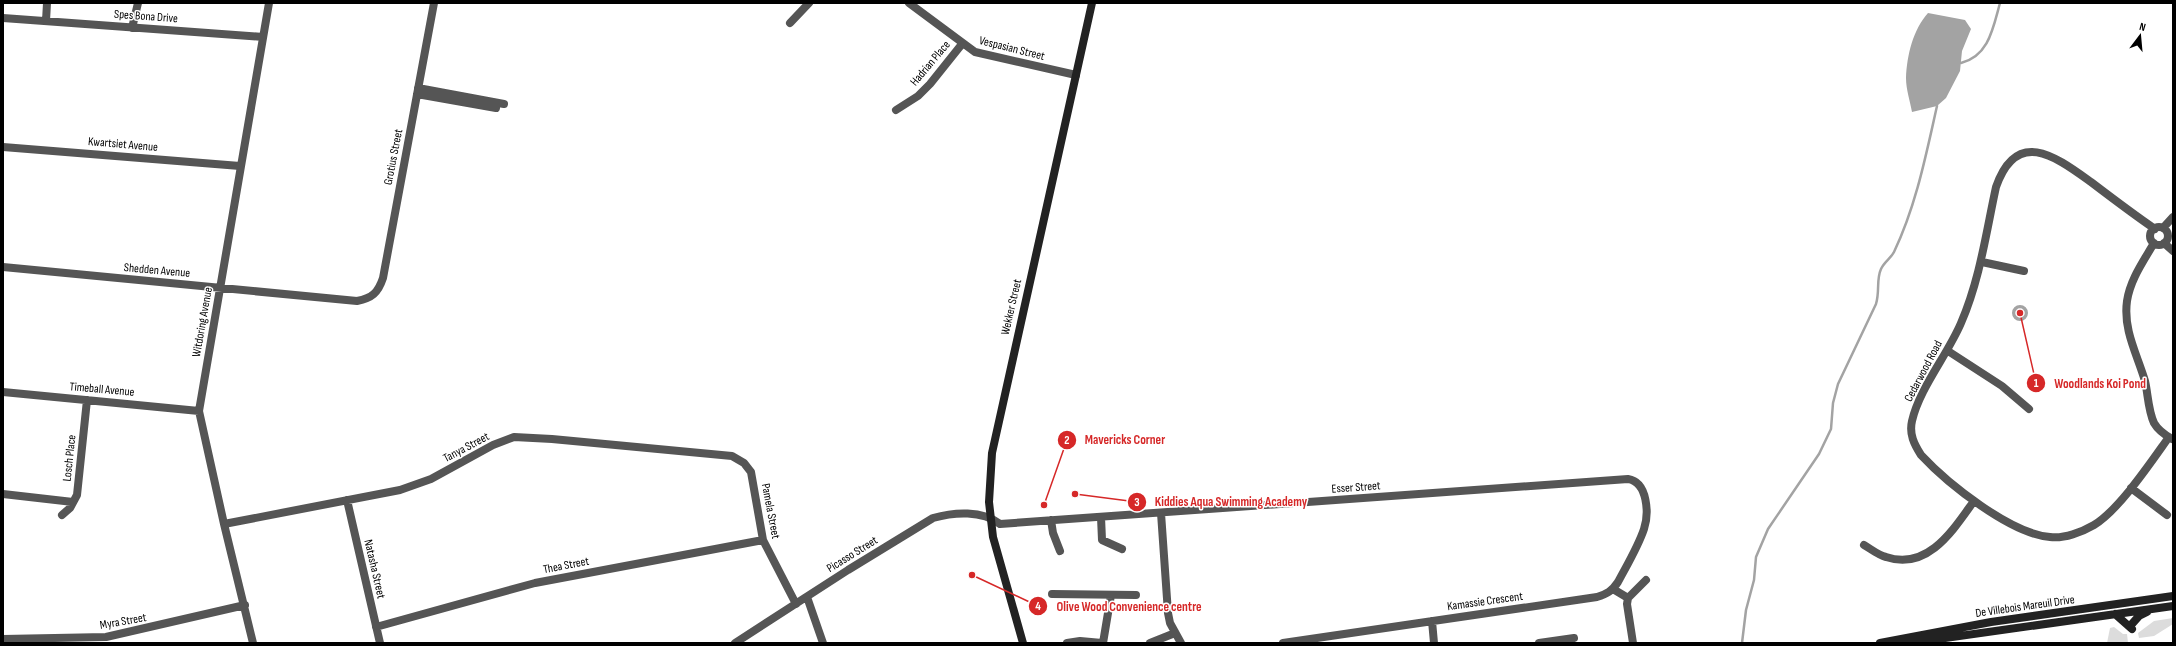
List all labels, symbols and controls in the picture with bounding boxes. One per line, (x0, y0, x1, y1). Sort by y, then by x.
street label: Spes Bona Drive (113, 7, 179, 26)
north arrow (2120, 16, 2160, 56)
text: N (2138, 20, 2147, 34)
street label: Vespasian Street (977, 33, 1047, 64)
street label: Hadrian Place (907, 37, 954, 89)
street label: Grotius Street (381, 128, 406, 186)
street label: Kwartsiet Avenue (87, 134, 159, 155)
street label: Shedden Avenue (123, 260, 191, 281)
street label: Wekker Street (998, 277, 1025, 337)
street label: Witdoring Avenue (189, 286, 216, 358)
street label: Cedarwood Road (1901, 338, 1946, 404)
callout: Woodlands Koi Pond (2026, 371, 2153, 396)
text: 1 (2034, 376, 2039, 391)
text: Woodlands Koi Pond (2054, 376, 2146, 392)
street label: Timeball Avenue (69, 379, 135, 400)
callout: Mavericks Corner (1057, 427, 1173, 452)
street label: Tanya Street (441, 429, 492, 466)
text: Mavericks Corner (1085, 432, 1165, 448)
text: 2 (1064, 433, 1070, 448)
street label: Losch Place (60, 434, 79, 482)
street label: Esser Street (1331, 478, 1381, 497)
street label: Pamela Street (758, 482, 783, 540)
callout: Kiddies Aqua Swimming Academy (1127, 489, 1315, 514)
text: Kiddies Aqua Swimming Academy (1155, 494, 1308, 510)
text: 3 (1134, 495, 1140, 510)
street label: Picasso Street (824, 533, 881, 576)
street label: Natasha Street (360, 538, 389, 600)
street label: Thea Street (542, 554, 591, 577)
street label: Kamassie Crescent (1446, 589, 1524, 614)
street label: De Villebois Mareuil Drive (1974, 592, 2076, 621)
callout: Olive Wood Convenience centre (1028, 593, 1210, 618)
text: 4 (1035, 599, 1041, 614)
text: Olive Wood Convenience centre (1056, 599, 1202, 615)
street label: Myra Street (99, 610, 148, 633)

